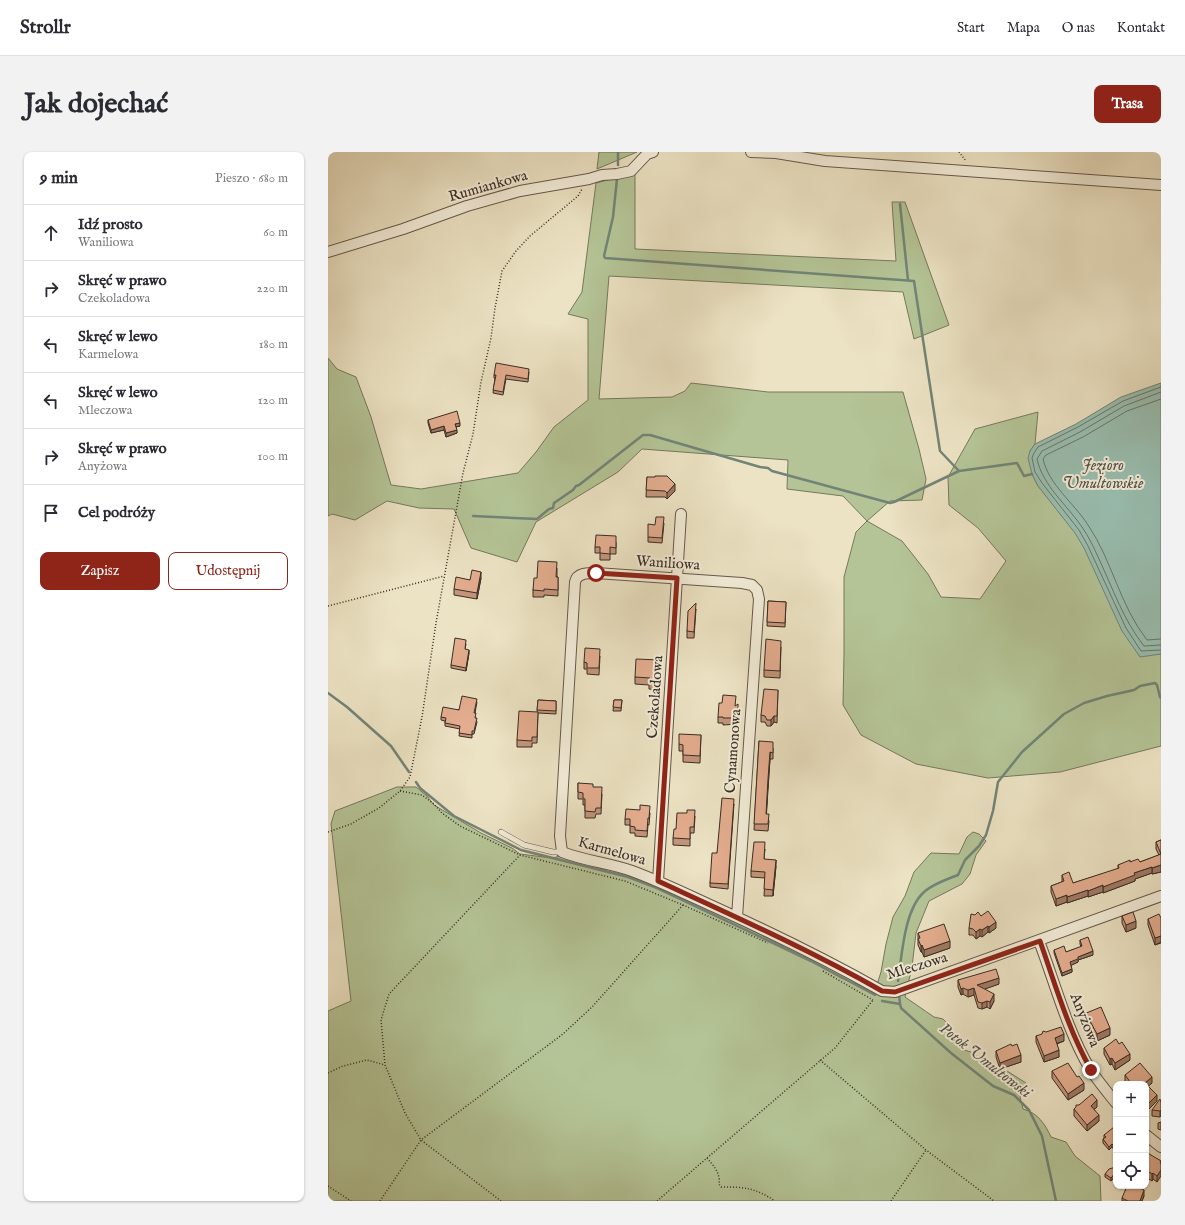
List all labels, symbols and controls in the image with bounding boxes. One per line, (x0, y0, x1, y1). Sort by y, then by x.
text: Strollr (20, 16, 71, 40)
text: Start (957, 19, 985, 37)
text: Mapa (1007, 19, 1040, 37)
text: O nas (1062, 19, 1095, 37)
text: Kontakt (1117, 19, 1165, 37)
button: Trasa (1094, 85, 1161, 123)
text: Jak dojechać (24, 87, 168, 122)
street label: Rumiankowa (446, 166, 530, 206)
text: 9 min (40, 168, 78, 189)
text: Pieszo · 680 m (215, 170, 288, 187)
text: Idź prosto (78, 215, 143, 234)
icon: ahead (40, 222, 62, 244)
text: 60 m (263, 224, 288, 241)
text: Waniliowa (78, 234, 134, 251)
text: Skręć w prawo (78, 271, 167, 290)
icon: right (40, 278, 62, 300)
text: 220 m (257, 280, 288, 297)
text: Czekoladowa (78, 290, 150, 307)
text: Skręć w lewo (78, 327, 158, 346)
icon: left (40, 334, 62, 356)
text: 180 m (259, 336, 288, 353)
text: Karmelowa (78, 346, 138, 363)
text: Skręć w lewo (78, 383, 158, 402)
icon: left (40, 390, 62, 412)
text: 120 m (258, 392, 288, 409)
text: Mleczowa (78, 402, 132, 419)
text: Skręć w prawo (78, 439, 167, 458)
icon: right (40, 446, 62, 468)
text: 100 m (258, 448, 288, 465)
water label: Jezioro Umultowskie (1063, 456, 1144, 494)
text: Anyżowa (78, 458, 127, 475)
icon: arrive (40, 502, 62, 524)
text: Cel podróży (78, 503, 155, 522)
street label: Waniliowa (635, 551, 701, 575)
button: Zapisz (40, 552, 160, 590)
button: Udostępnij (168, 552, 288, 590)
route start (587, 564, 605, 582)
street label: Czekoladowa (643, 654, 667, 739)
street label: Cynamonowa (721, 708, 745, 794)
street label: Karmelowa (576, 832, 649, 870)
street label: Mleczowa (884, 948, 950, 984)
street label: Anyżowa (1065, 989, 1105, 1050)
water label: Potok Umultowski (935, 1019, 1036, 1104)
route end (1082, 1061, 1100, 1079)
map controls (1113, 1081, 1149, 1189)
button: + (1113, 1081, 1149, 1117)
button: − (1113, 1117, 1149, 1153)
button: locate (1113, 1153, 1149, 1189)

